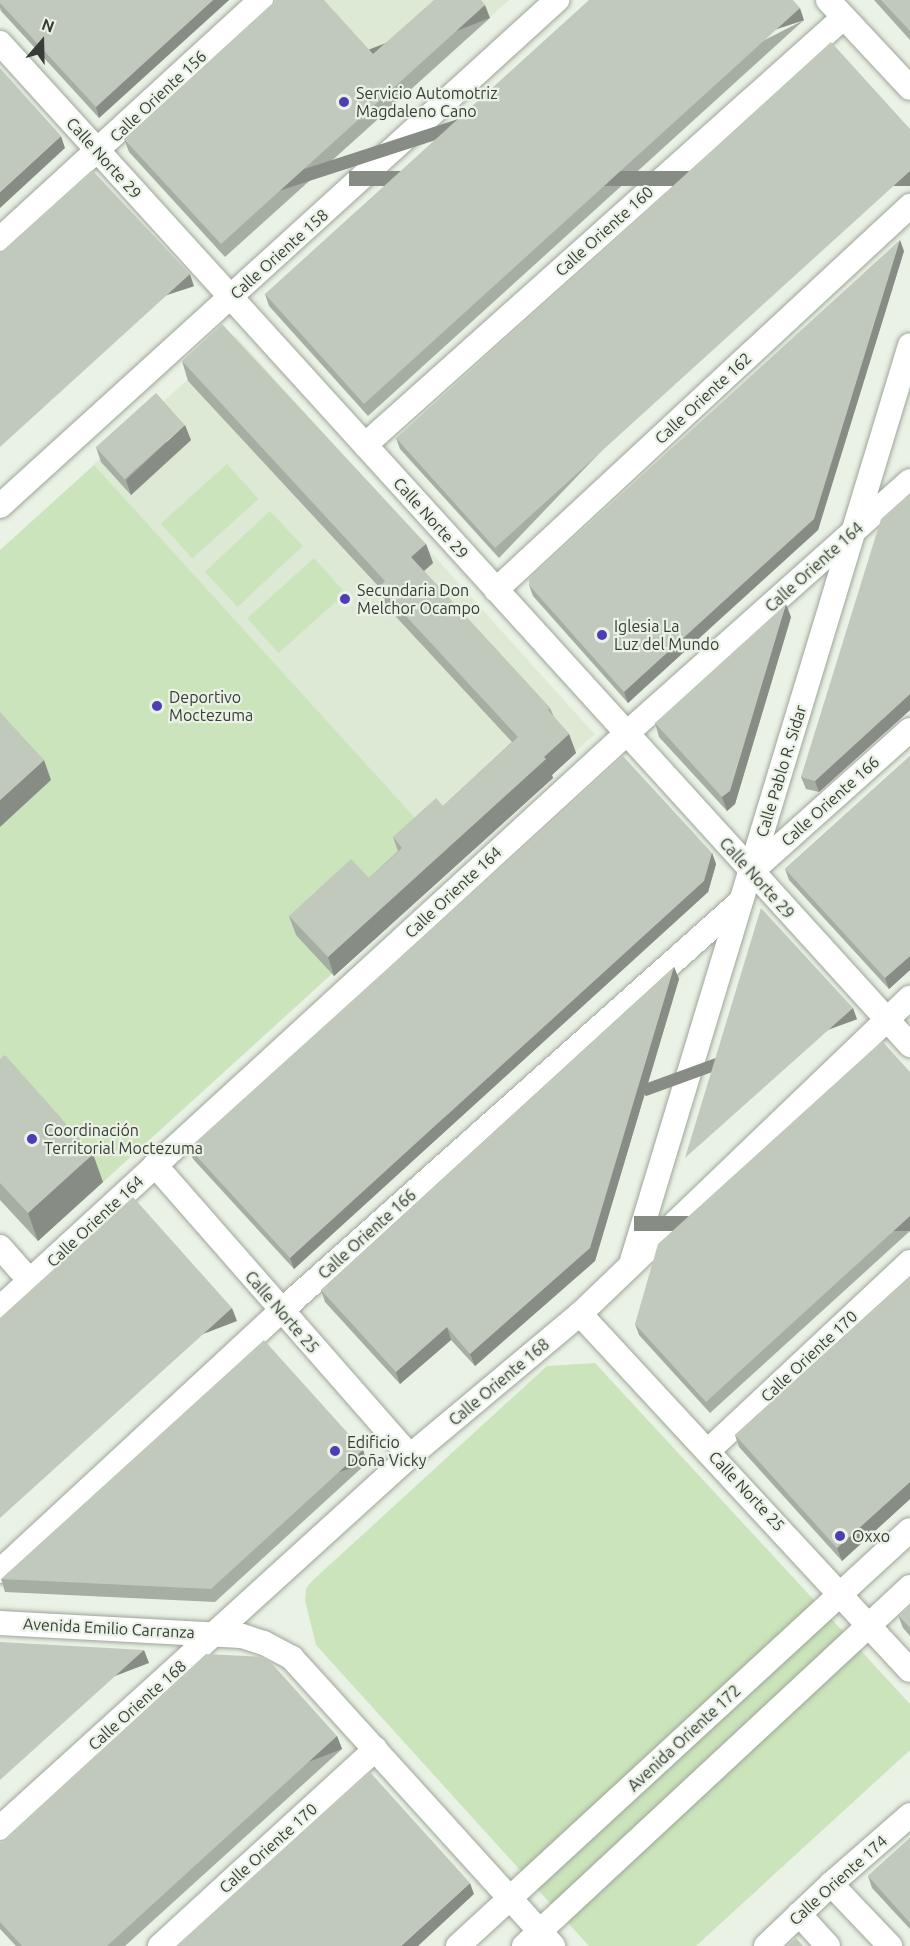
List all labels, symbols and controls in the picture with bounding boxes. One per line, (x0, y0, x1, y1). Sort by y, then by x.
north arrow (12, 12, 72, 72)
text: N (39, 15, 57, 36)
street label: Calle Oriente 156 (106, 46, 210, 146)
place label: Servicio Automotriz Magdaleno Cano (356, 83, 498, 121)
marker: Servicio Automotriz Magdaleno Cano (337, 95, 351, 109)
street label: Calle Norte 29 (63, 113, 145, 203)
street label: Calle Oriente 160 (551, 182, 657, 280)
street label: Calle Oriente 158 (226, 205, 332, 303)
street label: Calle Oriente 162 (651, 348, 755, 448)
street label: Calle Norte 29 (390, 473, 472, 563)
street label: Calle Oriente 164 (761, 518, 867, 616)
place label: Secundaria Don Melchor Ocampo (357, 580, 480, 618)
marker: Secundaria Don Melchor Ocampo (338, 592, 352, 606)
place label: Iglesia La Luz del Mundo (614, 616, 719, 654)
marker: Iglesia La Luz del Mundo (595, 628, 609, 642)
place label: Deportivo Moctezuma (169, 687, 253, 725)
marker: Deportivo Moctezuma (150, 699, 164, 713)
street label: Calle Pablo R. Sidar (752, 703, 810, 839)
street label: Calle Oriente 166 (777, 752, 883, 850)
street label: Calle Norte 29 (716, 833, 798, 923)
street label: Calle Oriente 164 (401, 842, 505, 942)
place label: Coordinación Territorial Moctezuma (44, 1120, 203, 1158)
marker: Coordinación Territorial Moctezuma (25, 1132, 39, 1146)
street label: Calle Oriente 164 (43, 1171, 147, 1271)
street label: Calle Oriente 166 (314, 1185, 420, 1283)
street label: Calle Norte 25 (241, 1267, 323, 1357)
street label: Calle Oriente 170 (757, 1306, 861, 1406)
street label: Calle Oriente 168 (445, 1334, 553, 1430)
place label: Edificio Doña Vicky (347, 1432, 427, 1470)
marker: Edificio Doña Vicky (328, 1444, 342, 1458)
street label: Calle Norte 25 (705, 1447, 789, 1535)
place label: Oxxo (852, 1526, 890, 1546)
marker: Oxxo (833, 1529, 847, 1543)
street label: Avenida Emilio Carranza (23, 1614, 195, 1642)
street label: Calle Oriente 168 (84, 1656, 190, 1754)
street label: Avenida Oriente 172 (624, 1681, 744, 1795)
street label: Calle Oriente 170 (215, 1799, 321, 1897)
street label: Calle Oriente 174 (785, 1831, 891, 1929)

